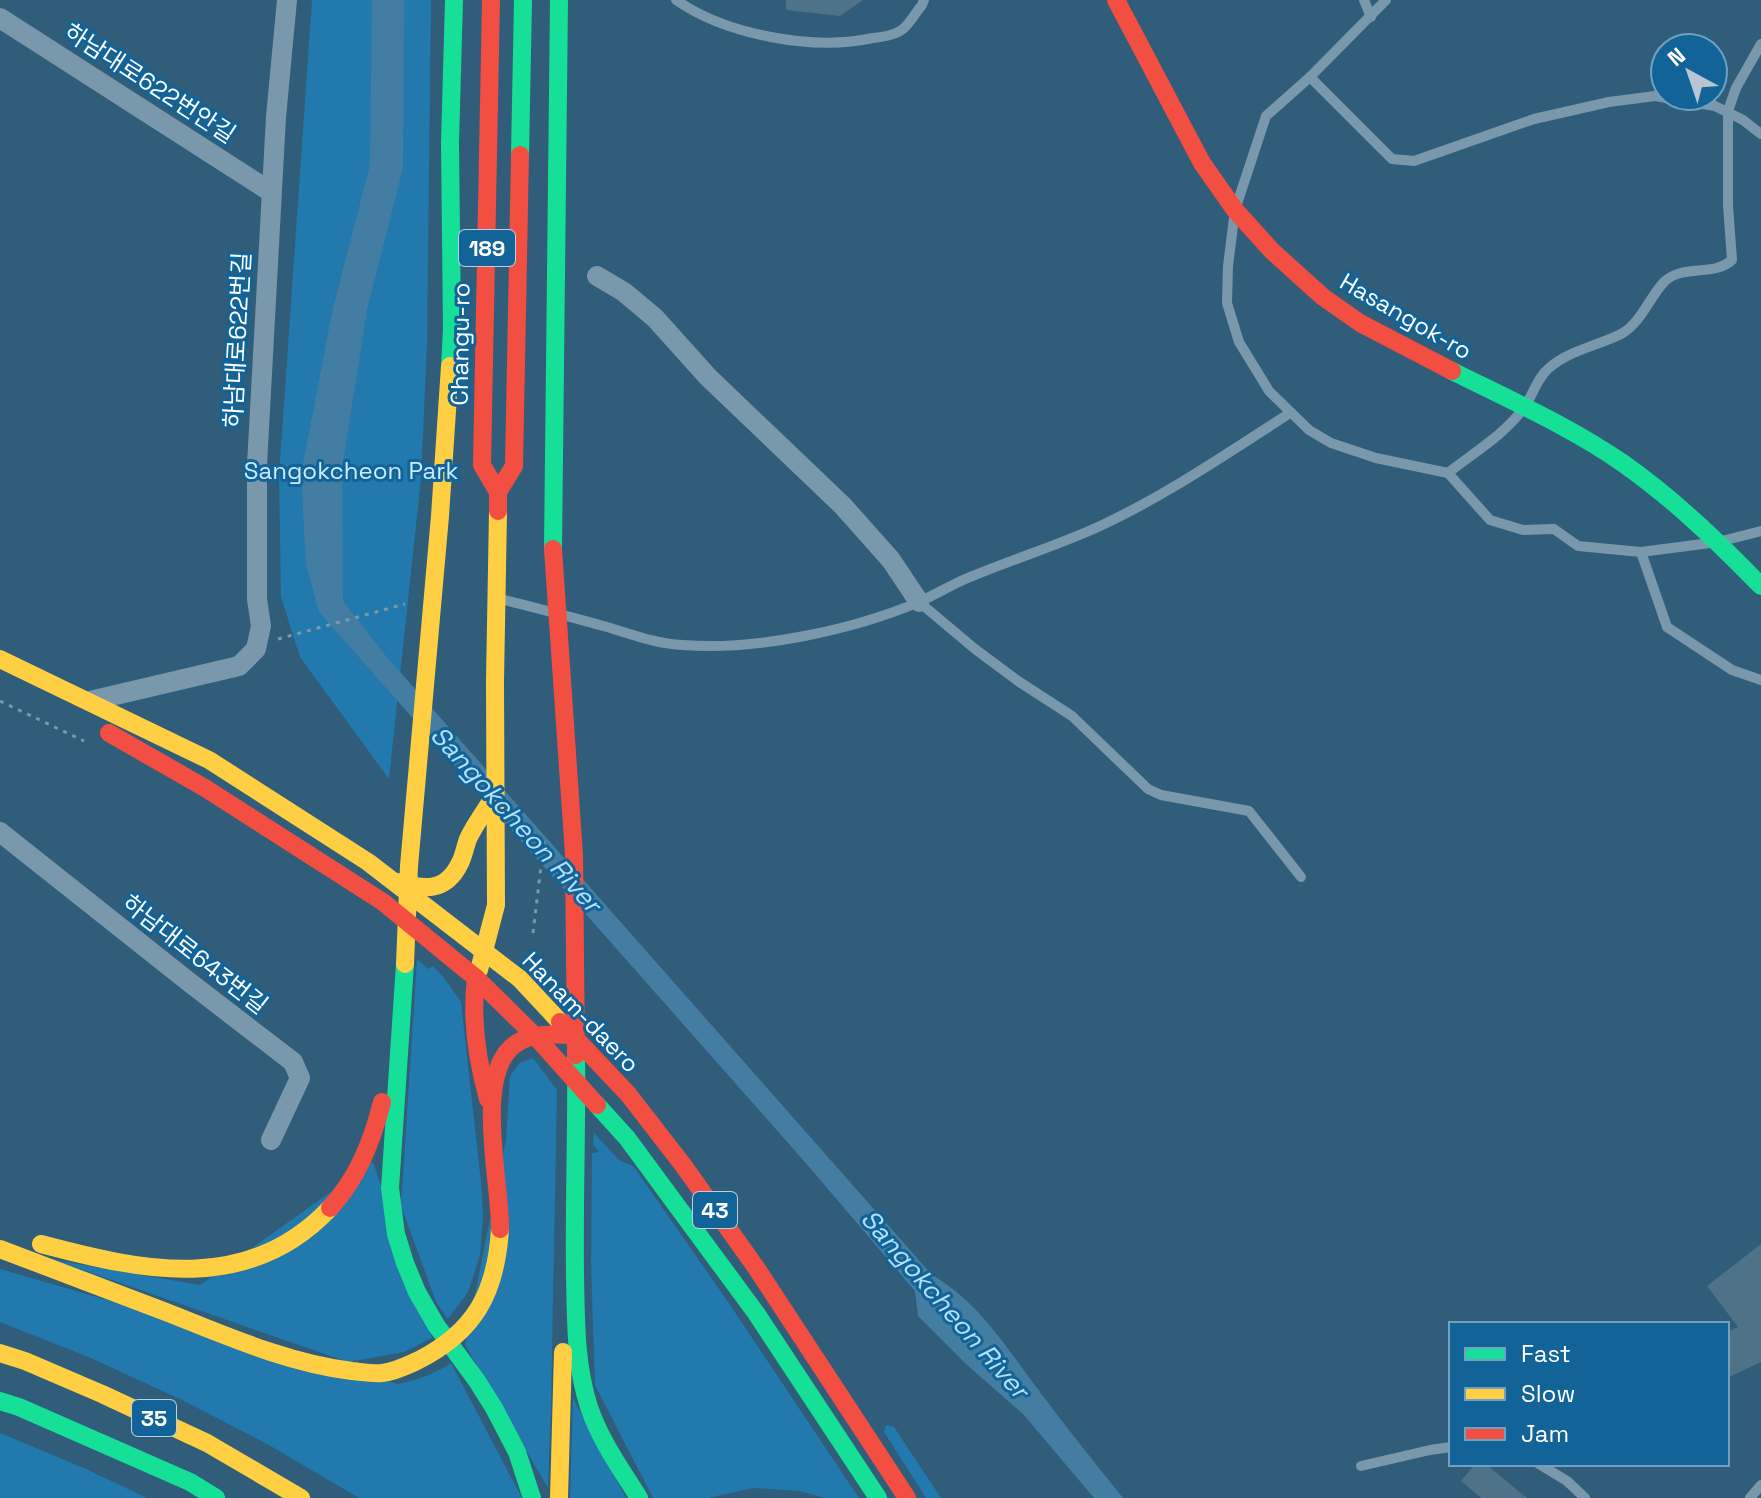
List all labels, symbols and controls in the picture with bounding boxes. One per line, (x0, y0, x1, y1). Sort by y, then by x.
street label: 하남대로622번안길 (58, 16, 242, 150)
north arrow (1649, 32, 1729, 112)
text: N (1661, 41, 1691, 72)
road number: 189 (459, 230, 515, 266)
street label: 하남대로622번길 (217, 251, 257, 429)
street label: Hasangok-ro (1334, 266, 1478, 366)
street label: Changu-ro (443, 282, 477, 406)
park label: Sangokcheon Park (244, 455, 458, 486)
water label: Sangokcheon River (423, 718, 611, 922)
street label: 하남대로643번길 (116, 887, 274, 1021)
street label: Hanam-daero (516, 945, 646, 1079)
road number: 43 (693, 1192, 737, 1228)
water label: Sangokcheon River (853, 1202, 1039, 1408)
legend (1449, 1322, 1729, 1466)
text: Fast (1521, 1338, 1571, 1369)
text: Slow (1521, 1378, 1575, 1409)
road number: 35 (132, 1400, 176, 1436)
text: Jam (1521, 1418, 1569, 1449)

